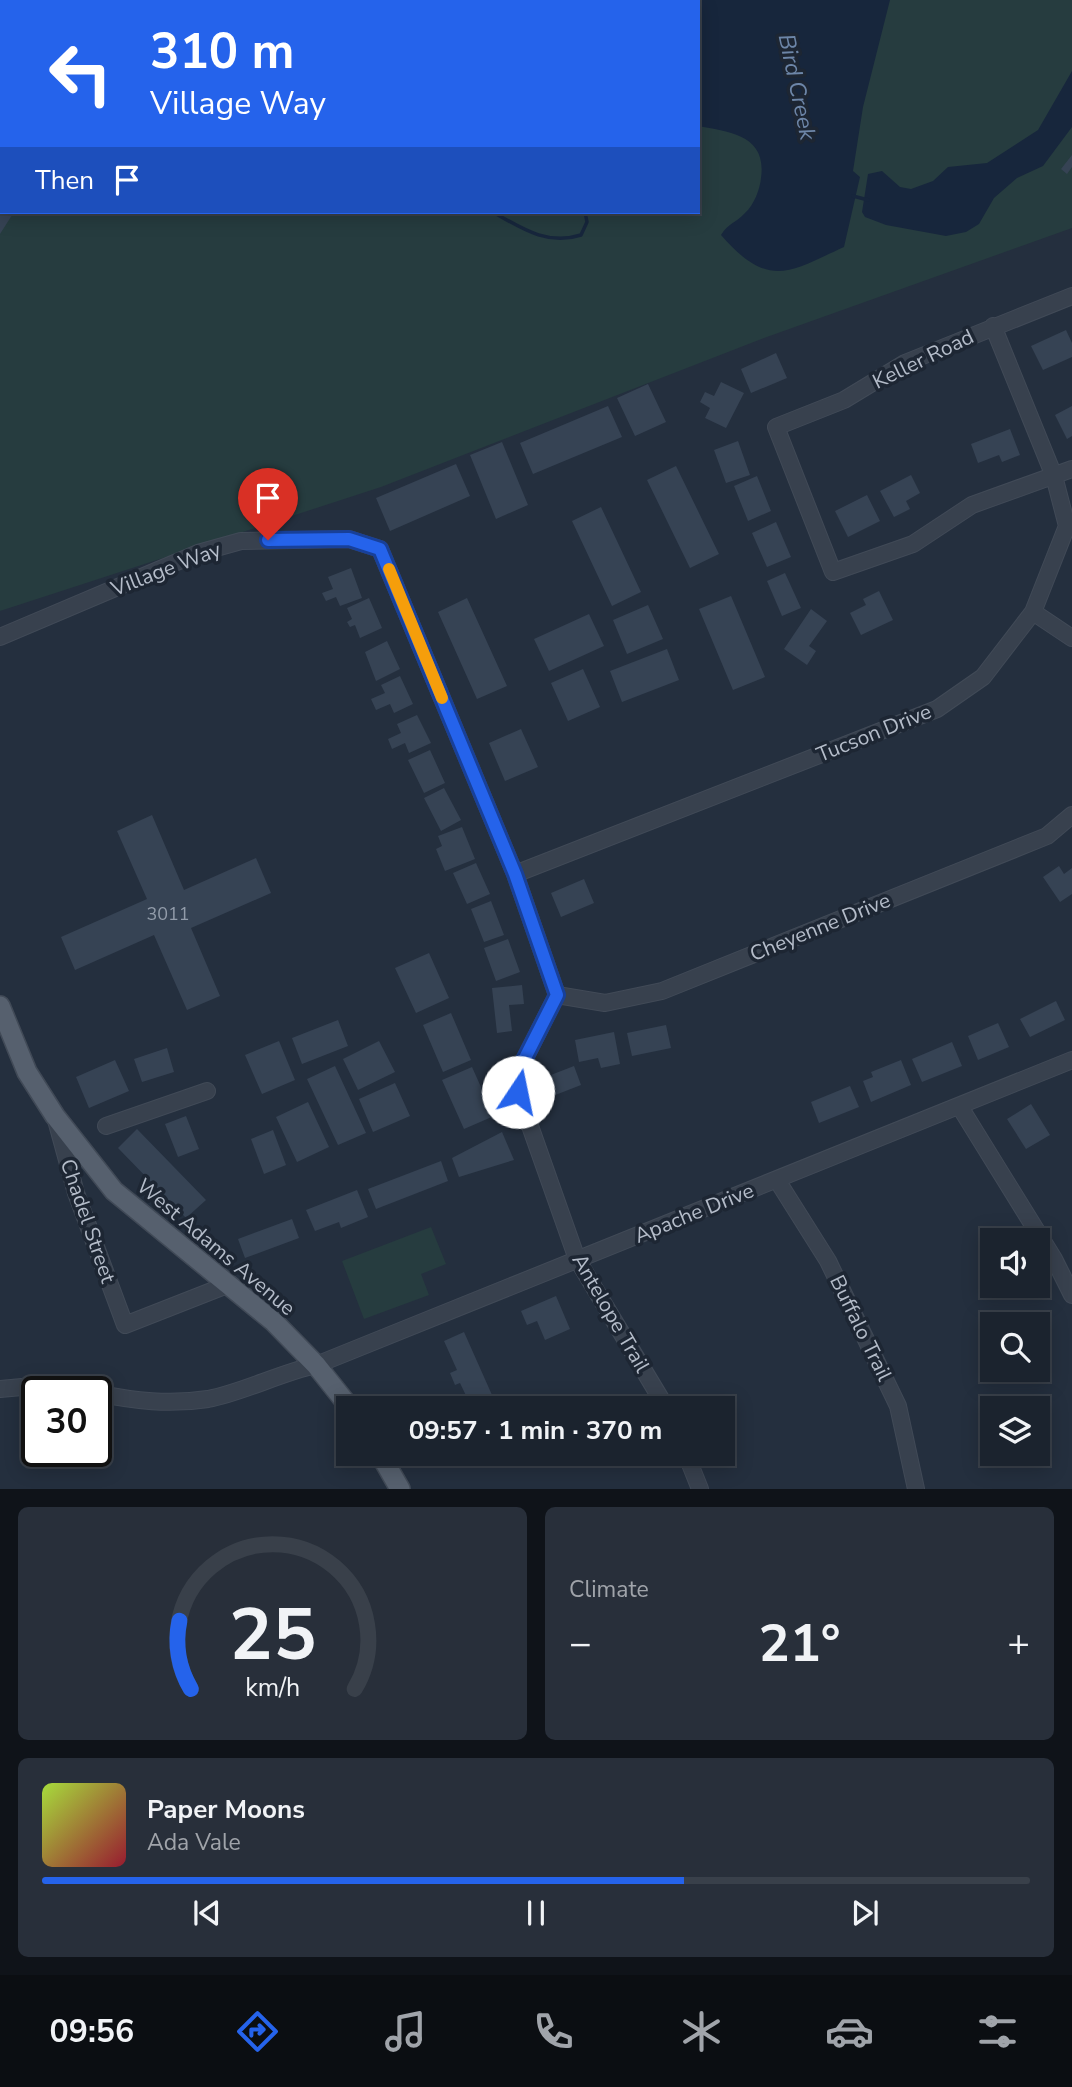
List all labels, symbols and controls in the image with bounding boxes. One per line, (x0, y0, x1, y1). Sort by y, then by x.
text: 310 m (150, 18, 294, 85)
icon: left (35, 28, 126, 119)
water label: Bird Creek (771, 31, 823, 143)
text: Village Way (150, 82, 326, 125)
icon: arrive (108, 161, 146, 199)
text: Then (35, 163, 94, 198)
street label: Keller Road (868, 322, 978, 396)
pin (238, 468, 298, 540)
icon: arrive (249, 479, 287, 517)
street label: Village Way (106, 535, 225, 603)
street label: Tucson Drive (812, 697, 936, 769)
street label: Cheyenne Drive (746, 886, 894, 968)
house number: 3011 (146, 902, 190, 926)
position arrow (481, 1055, 555, 1129)
street label: Chadel Street (54, 1155, 123, 1287)
street label: West Adams Avenue (131, 1172, 301, 1322)
street label: Apache Drive (630, 1176, 758, 1250)
map controls (980, 1228, 1050, 1466)
button: sound (980, 1228, 1050, 1298)
street label: Antelope Trail (566, 1248, 657, 1378)
street label: Buffalo Trail (823, 1270, 899, 1386)
button: search (980, 1312, 1050, 1382)
speed limit sign: 30 (21, 1376, 112, 1467)
button: layers (980, 1396, 1050, 1466)
text: 09:57 · 1 min · 370 m (409, 1413, 662, 1448)
text: Climate (569, 1574, 649, 1605)
text: 25 (229, 1586, 316, 1686)
text: 21° (758, 1608, 841, 1679)
text: − (569, 1618, 592, 1669)
text: + (1007, 1618, 1030, 1669)
text: km/h (245, 1671, 300, 1705)
text: Paper Moons (147, 1792, 305, 1827)
text: Ada Vale (147, 1827, 241, 1858)
icon: previous (188, 1894, 226, 1932)
icon: pause (517, 1894, 555, 1932)
icon: next (846, 1894, 884, 1932)
icon: directions (233, 2007, 282, 2056)
icon: music (381, 2007, 430, 2056)
icon: phone (529, 2007, 578, 2056)
icon: climate (677, 2007, 726, 2056)
icon: car (825, 2007, 874, 2056)
icon: filters (973, 2007, 1022, 2056)
text: 09:56 (50, 2010, 134, 2053)

